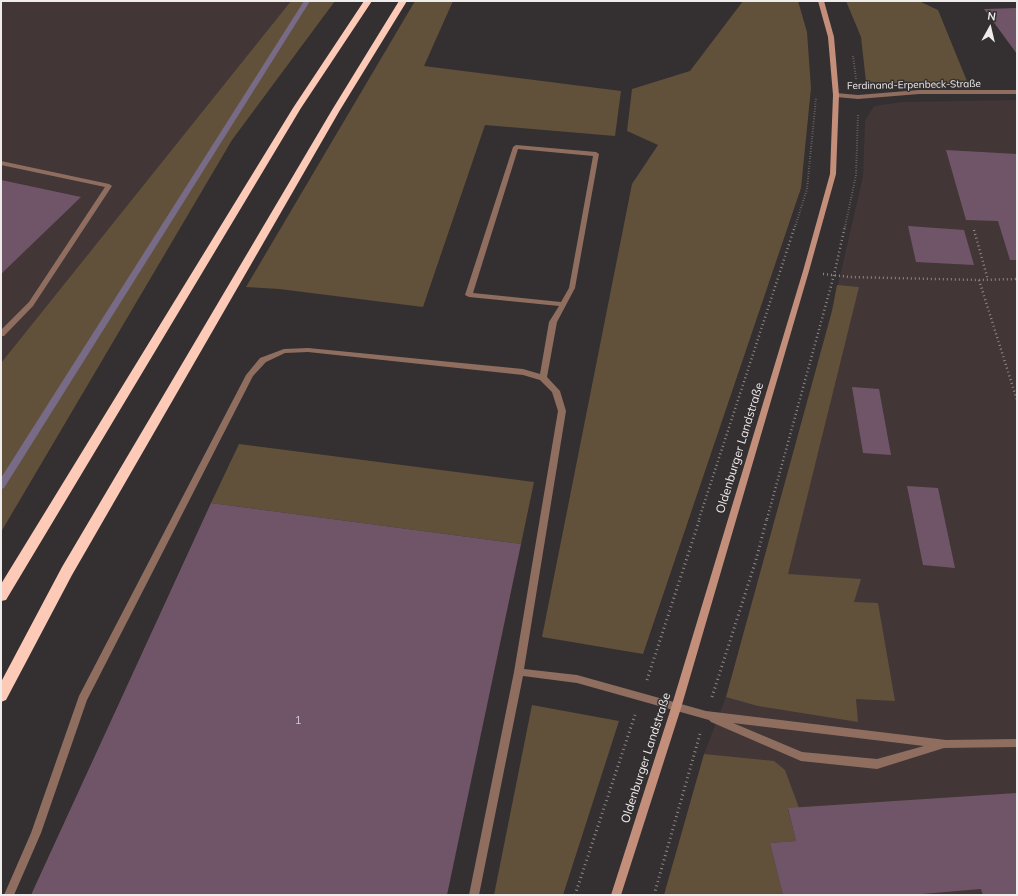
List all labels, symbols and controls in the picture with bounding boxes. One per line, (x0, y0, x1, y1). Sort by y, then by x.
north arrow (970, 8, 1010, 48)
text: N (987, 9, 997, 24)
street label: Ferdinand-Erpenbeck-Straße (847, 78, 981, 92)
street label: Oldenburger Landstraße (713, 381, 767, 515)
street label: Oldenburger Landstraße (618, 691, 674, 825)
house number: 1 (294, 713, 302, 727)

